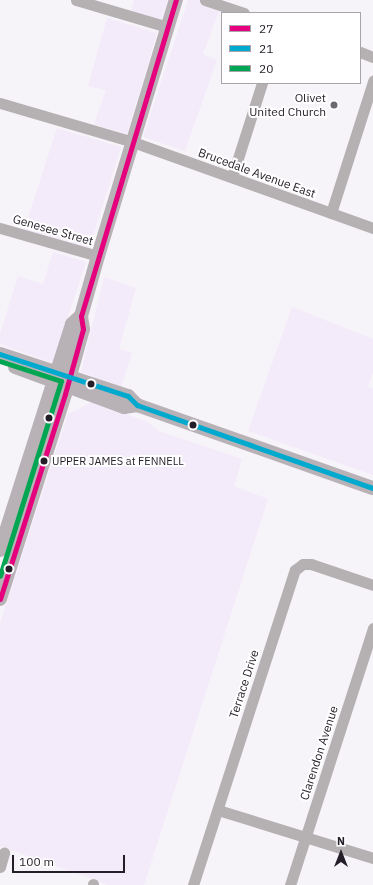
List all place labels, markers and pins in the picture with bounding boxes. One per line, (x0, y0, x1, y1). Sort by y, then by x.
place label: Olivet United Church (249, 91, 326, 119)
marker: Olivet United Church (329, 100, 339, 110)
unlabelled marker (86, 379, 96, 389)
unlabelled marker (44, 413, 54, 423)
unlabelled marker (188, 420, 198, 430)
place label: UPPER JAMES at FENNELL (52, 454, 184, 468)
marker: UPPER JAMES at FENNELL (39, 456, 49, 466)
unlabelled marker (4, 564, 14, 574)

